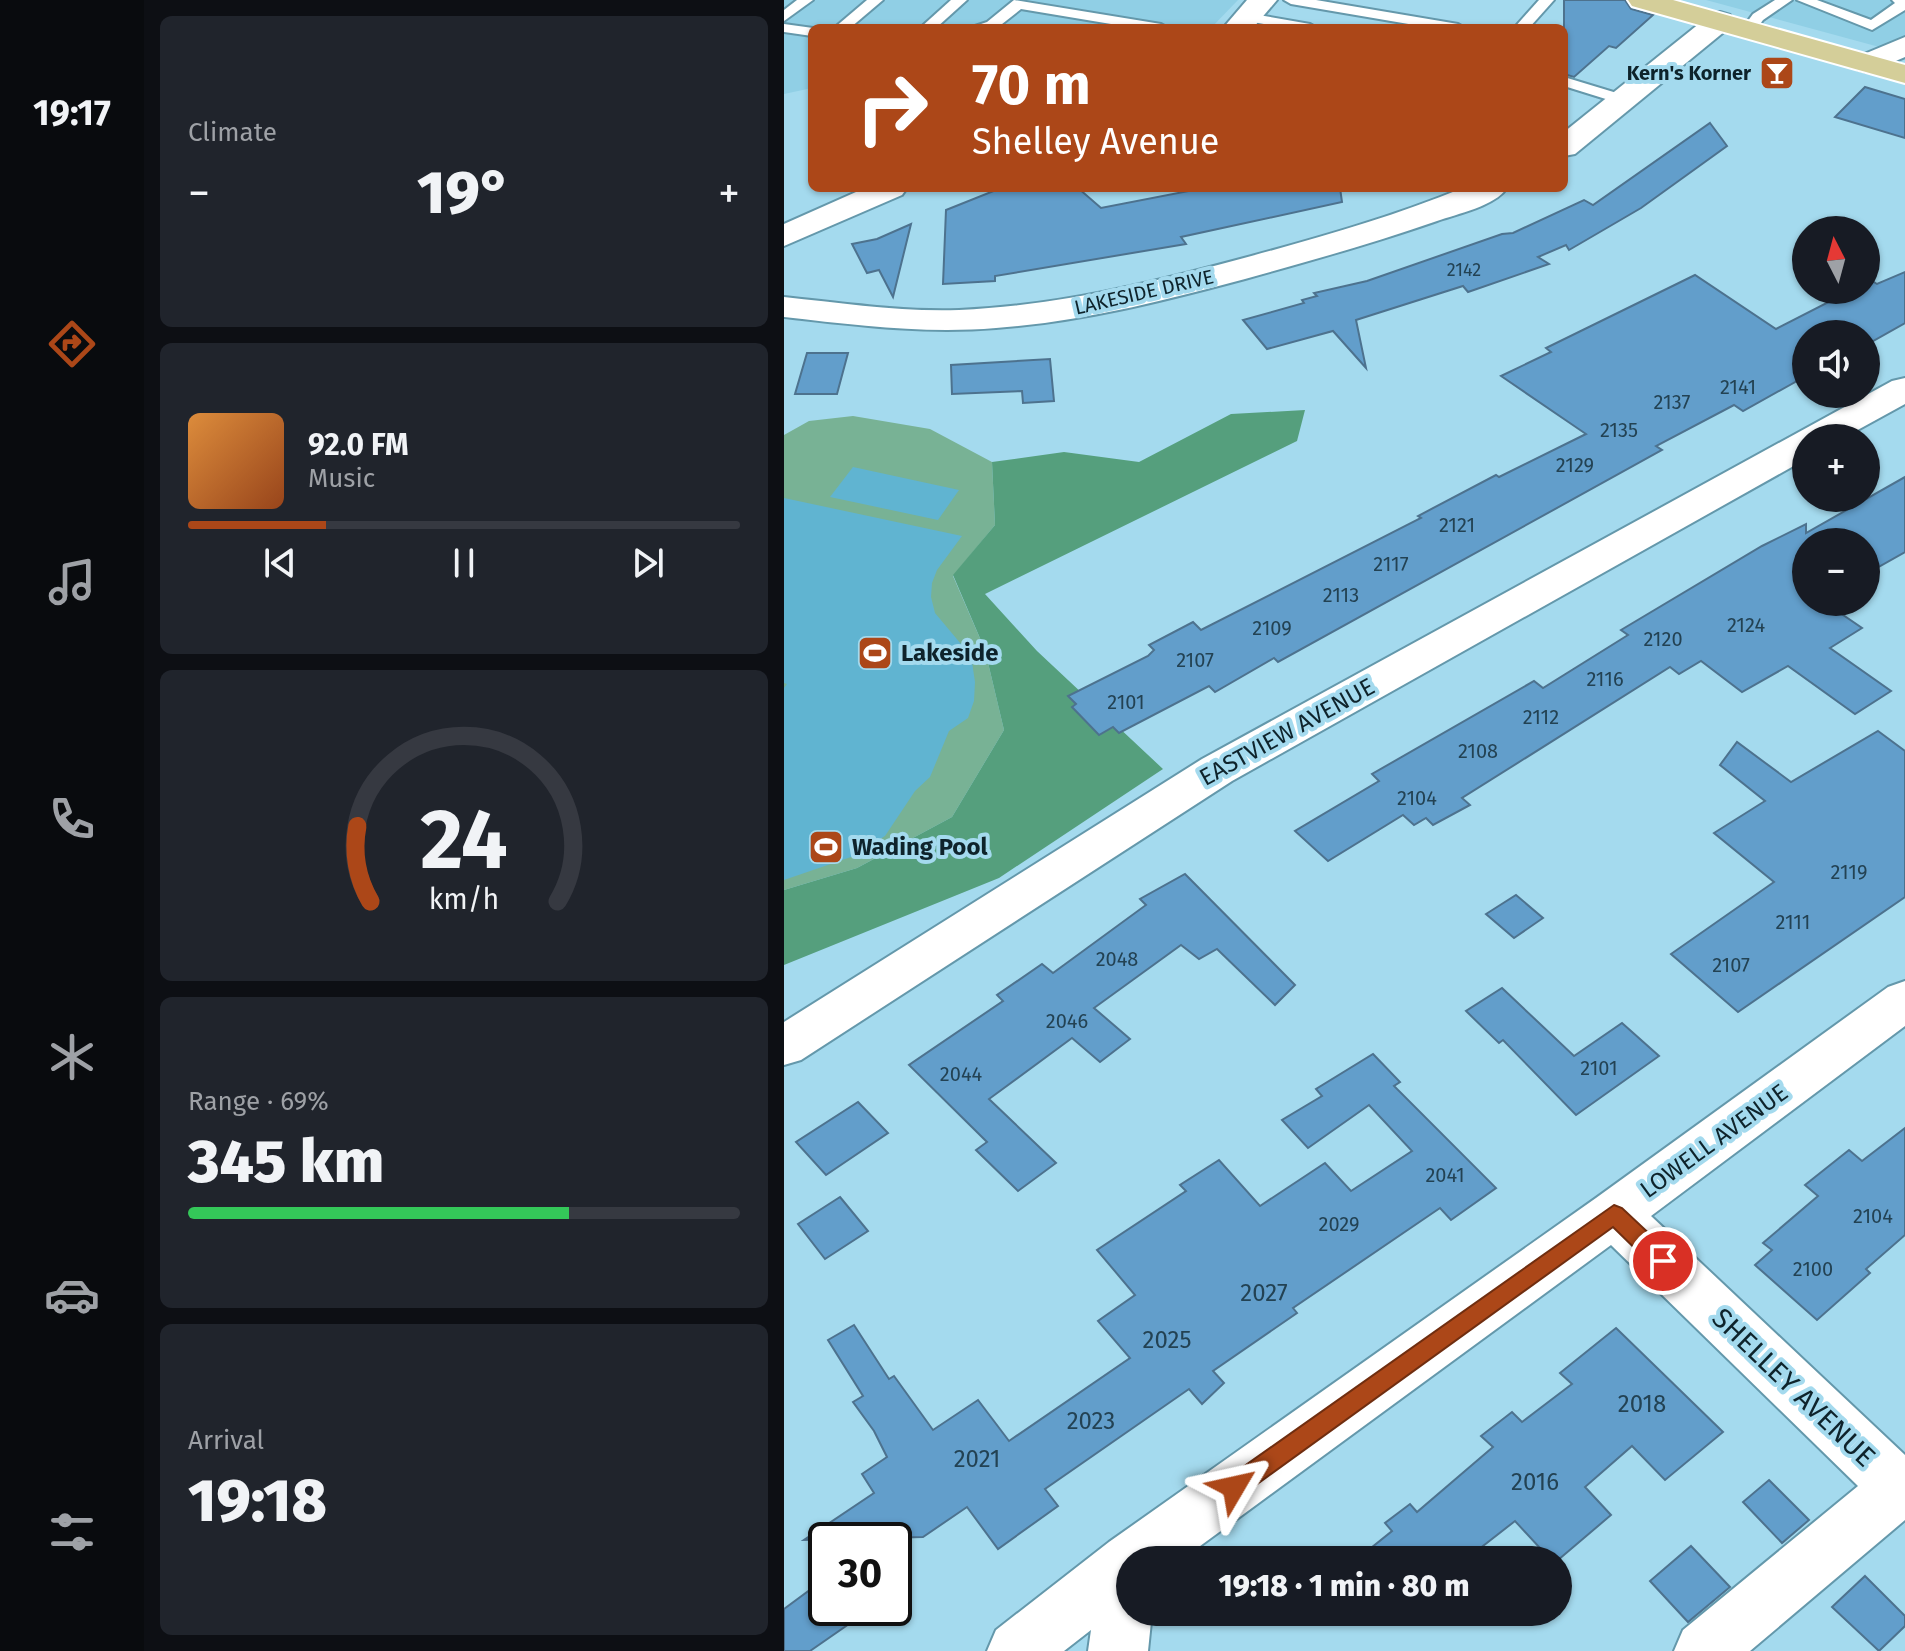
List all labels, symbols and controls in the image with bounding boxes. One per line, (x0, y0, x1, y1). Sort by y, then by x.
text: 70 m (972, 52, 1091, 119)
bar icon: Kern's Korner (1758, 54, 1796, 92)
icon: right (840, 56, 944, 160)
place label: Kern's Korner (1627, 61, 1752, 85)
text: 19:17 (33, 91, 111, 135)
text: Climate (188, 117, 277, 148)
text: Shelley Avenue (972, 120, 1219, 164)
text: 19° (417, 157, 511, 229)
text: − (188, 167, 210, 220)
text: + (718, 167, 740, 220)
north arrow (1792, 216, 1880, 304)
map controls (1792, 216, 1880, 616)
house number: 2142 (1447, 259, 1481, 281)
street label: LAKESIDE DRIVE (1072, 264, 1216, 320)
icon: directions (44, 316, 100, 372)
button: sound (1792, 320, 1880, 408)
house number: 2141 (1720, 375, 1756, 399)
house number: 2137 (1654, 390, 1691, 414)
house number: 2135 (1600, 418, 1638, 442)
button: + (1792, 424, 1880, 512)
text: 92.0 FM (308, 427, 409, 463)
house number: 2129 (1556, 453, 1594, 477)
text: Music (308, 463, 375, 494)
house number: 2121 (1439, 513, 1475, 537)
button: − (1792, 528, 1880, 616)
icon: previous (258, 541, 302, 585)
icon: pause (442, 541, 486, 585)
icon: next (626, 541, 670, 585)
house number: 2117 (1373, 552, 1409, 576)
icon: music (44, 554, 100, 610)
house number: 2113 (1323, 583, 1359, 607)
house number: 2124 (1727, 613, 1765, 637)
house number: 2109 (1252, 616, 1292, 640)
house number: 2120 (1643, 627, 1683, 651)
sports icon: Lakeside (856, 634, 894, 672)
place label: Lakeside (901, 639, 998, 667)
house number: 2107 (1176, 648, 1214, 672)
house number: 2116 (1586, 667, 1624, 691)
street label: EASTVIEW AVENUE (1195, 672, 1379, 792)
house number: 2101 (1107, 690, 1145, 714)
house number: 2112 (1523, 705, 1559, 729)
house number: 2108 (1458, 739, 1498, 763)
house number: 2104 (1397, 786, 1437, 810)
text: 24 (420, 789, 508, 889)
icon: phone (44, 791, 100, 847)
sports icon: Wading Pool (807, 828, 845, 866)
place label: Wading Pool (852, 833, 988, 861)
house number: 2119 (1831, 860, 1867, 884)
text: km/h (429, 882, 499, 917)
house number: 2111 (1776, 910, 1810, 934)
house number: 2048 (1096, 947, 1138, 971)
house number: 2107 (1712, 953, 1750, 977)
house number: 2046 (1046, 1009, 1088, 1033)
icon: climate (44, 1029, 100, 1085)
house number: 2101 (1580, 1056, 1618, 1080)
house number: 2044 (940, 1062, 983, 1086)
street label: LOWELL AVENUE (1635, 1078, 1793, 1204)
text: Range · 69% (188, 1086, 329, 1117)
text: 345 km (188, 1126, 384, 1198)
house number: 2041 (1425, 1163, 1465, 1187)
house number: 2104 (1853, 1204, 1893, 1228)
house number: 2029 (1318, 1212, 1360, 1236)
pin (1629, 1227, 1697, 1295)
icon: arrive (1641, 1239, 1685, 1283)
house number: 2100 (1793, 1257, 1833, 1281)
icon: car (44, 1267, 100, 1323)
house number: 2027 (1240, 1279, 1288, 1307)
street label: SHELLEY AVENUE (1705, 1301, 1882, 1473)
house number: 2025 (1143, 1326, 1191, 1354)
house number: 2018 (1618, 1390, 1666, 1418)
house number: 2023 (1067, 1407, 1115, 1435)
text: Arrival (188, 1425, 264, 1456)
house number: 2021 (954, 1445, 1000, 1473)
position arrow (1192, 1445, 1276, 1529)
text: 19:18 (188, 1465, 327, 1537)
house number: 2016 (1511, 1468, 1559, 1496)
icon: filters (44, 1504, 100, 1560)
speed limit sign: 30 (808, 1522, 912, 1626)
text: 19:18 · 1 min · 80 m (1219, 1568, 1469, 1604)

